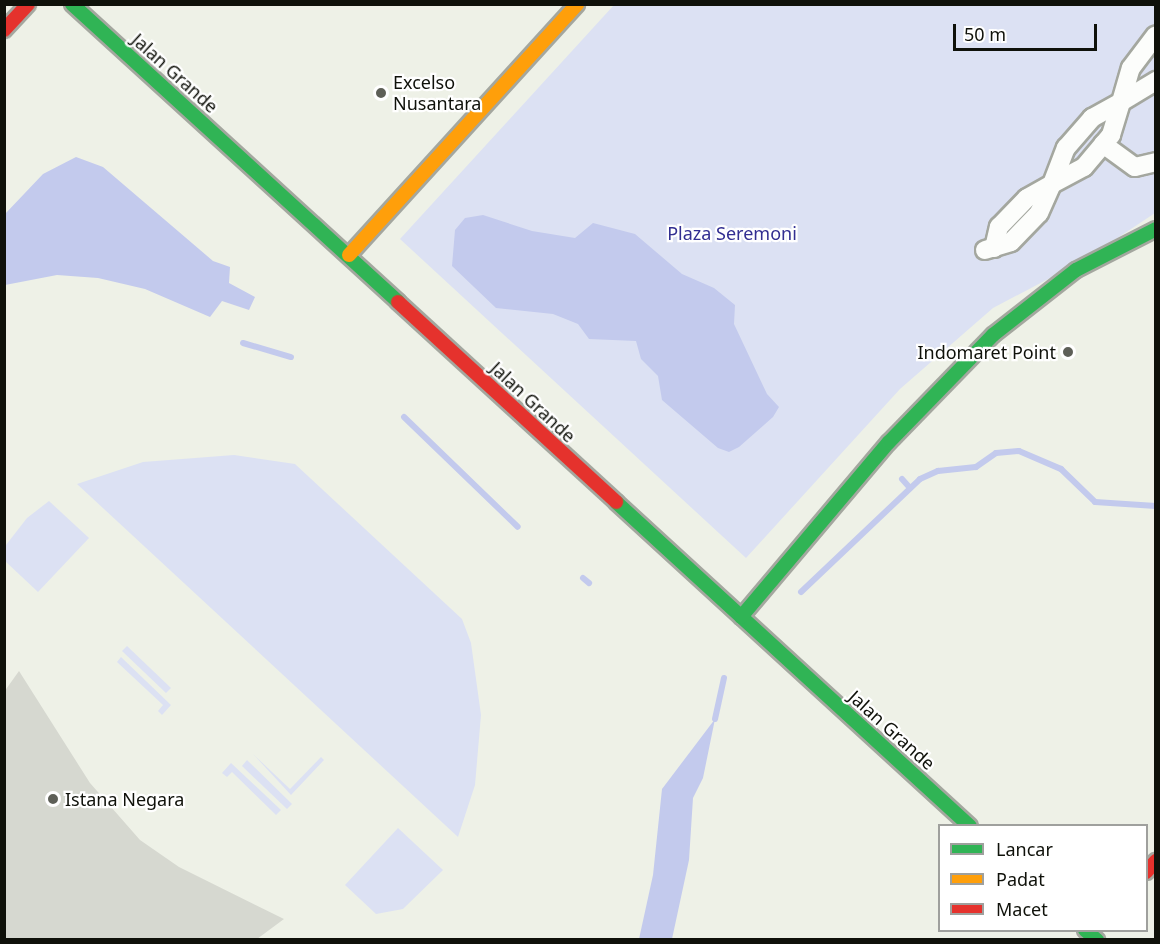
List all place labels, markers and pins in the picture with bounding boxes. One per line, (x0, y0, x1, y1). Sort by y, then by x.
place label: Excelso Nusantara (393, 72, 481, 115)
marker: Excelso Nusantara (374, 86, 388, 100)
place label: Indomaret Point (917, 341, 1056, 363)
marker: Indomaret Point (1061, 345, 1075, 359)
place label: Istana Negara (65, 788, 184, 810)
marker: Istana Negara (46, 792, 60, 806)

